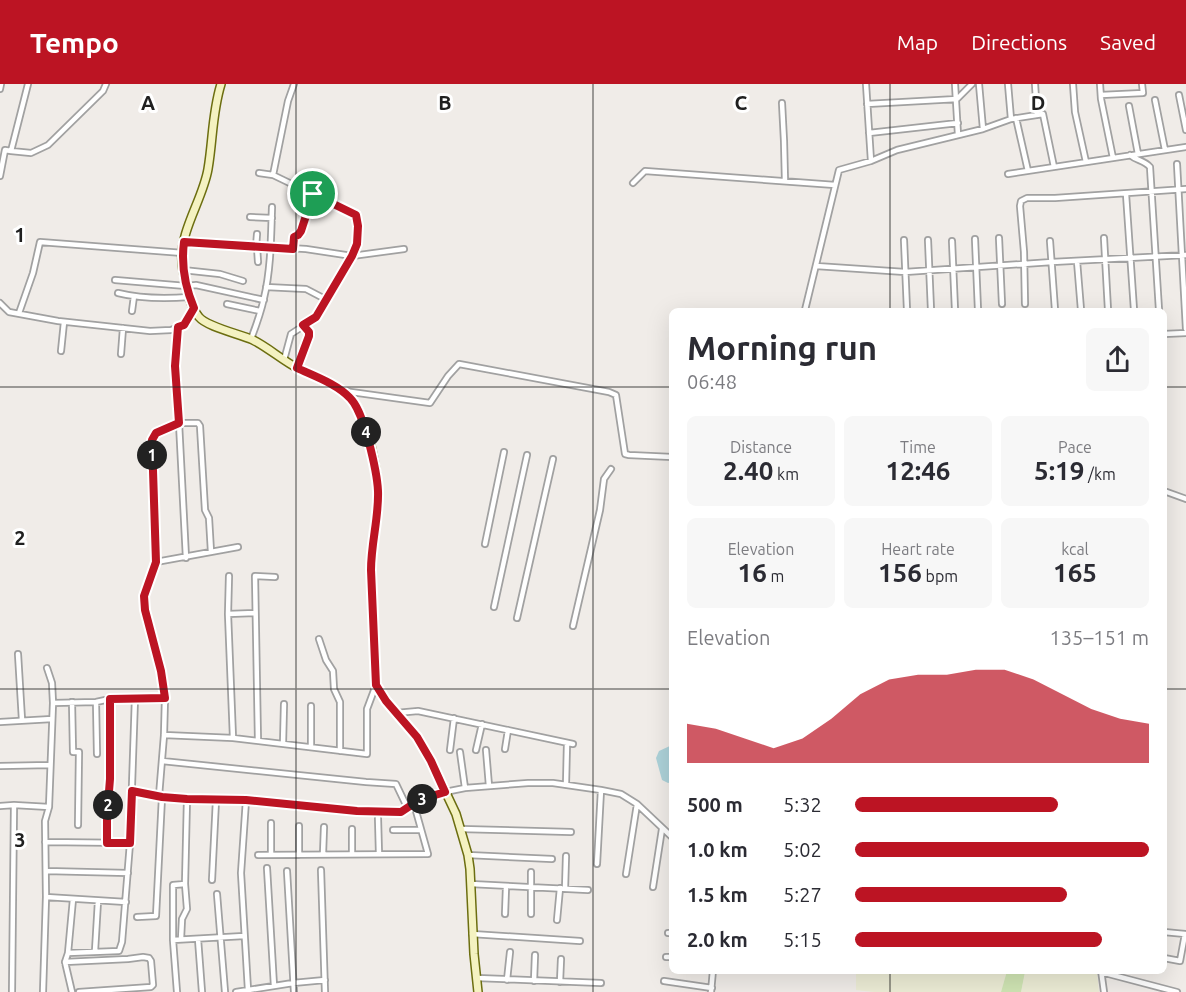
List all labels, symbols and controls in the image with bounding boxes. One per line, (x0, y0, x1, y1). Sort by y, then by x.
text: Tempo (30, 27, 119, 58)
text: Map (897, 30, 938, 54)
text: Directions (971, 30, 1067, 54)
text: Saved (1100, 30, 1156, 54)
text: A (141, 91, 155, 114)
text: B (438, 91, 452, 114)
text: C (735, 91, 748, 114)
text: D (1031, 91, 1045, 114)
pin (287, 168, 338, 219)
icon: arrive (296, 177, 329, 210)
text: 1 (14, 223, 26, 246)
button: share (1086, 328, 1149, 391)
text: Morning run (687, 329, 877, 366)
text: 06:48 (687, 370, 737, 393)
pin: 4 (351, 417, 381, 447)
text: 4 (361, 423, 371, 441)
text: Distance (730, 438, 792, 456)
text: Time (900, 438, 936, 456)
text: Pace (1058, 438, 1092, 456)
pin: 1 (137, 440, 167, 470)
text: 1 (147, 446, 157, 464)
text: 2.40 (723, 456, 773, 485)
text: 12:46 (885, 456, 951, 485)
text: 5:19 (1034, 456, 1084, 485)
text: km (773, 465, 799, 483)
text: /km (1084, 465, 1116, 483)
text: 2 (14, 526, 26, 549)
text: Elevation (728, 540, 794, 558)
text: Heart rate (881, 540, 955, 558)
text: kcal (1061, 540, 1089, 558)
text: 16 (738, 558, 767, 587)
text: 156 (878, 558, 922, 587)
text: 165 (1053, 558, 1097, 587)
text: m (767, 567, 784, 585)
text: bpm (922, 567, 958, 585)
text: Elevation (687, 626, 770, 649)
text: 135–151 m (1050, 626, 1149, 649)
pin: 3 (407, 784, 437, 814)
pin: 2 (93, 790, 123, 820)
text: 3 (417, 790, 427, 808)
text: 500 m (687, 793, 743, 816)
text: 5:32 (783, 793, 822, 816)
text: 2 (103, 796, 113, 814)
text: 3 (14, 828, 26, 851)
text: 1.0 km (687, 838, 748, 861)
text: 5:02 (783, 838, 822, 861)
text: 1.5 km (687, 883, 748, 906)
text: 5:27 (783, 883, 822, 906)
text: 2.0 km (687, 928, 748, 951)
text: 5:15 (783, 928, 822, 951)

